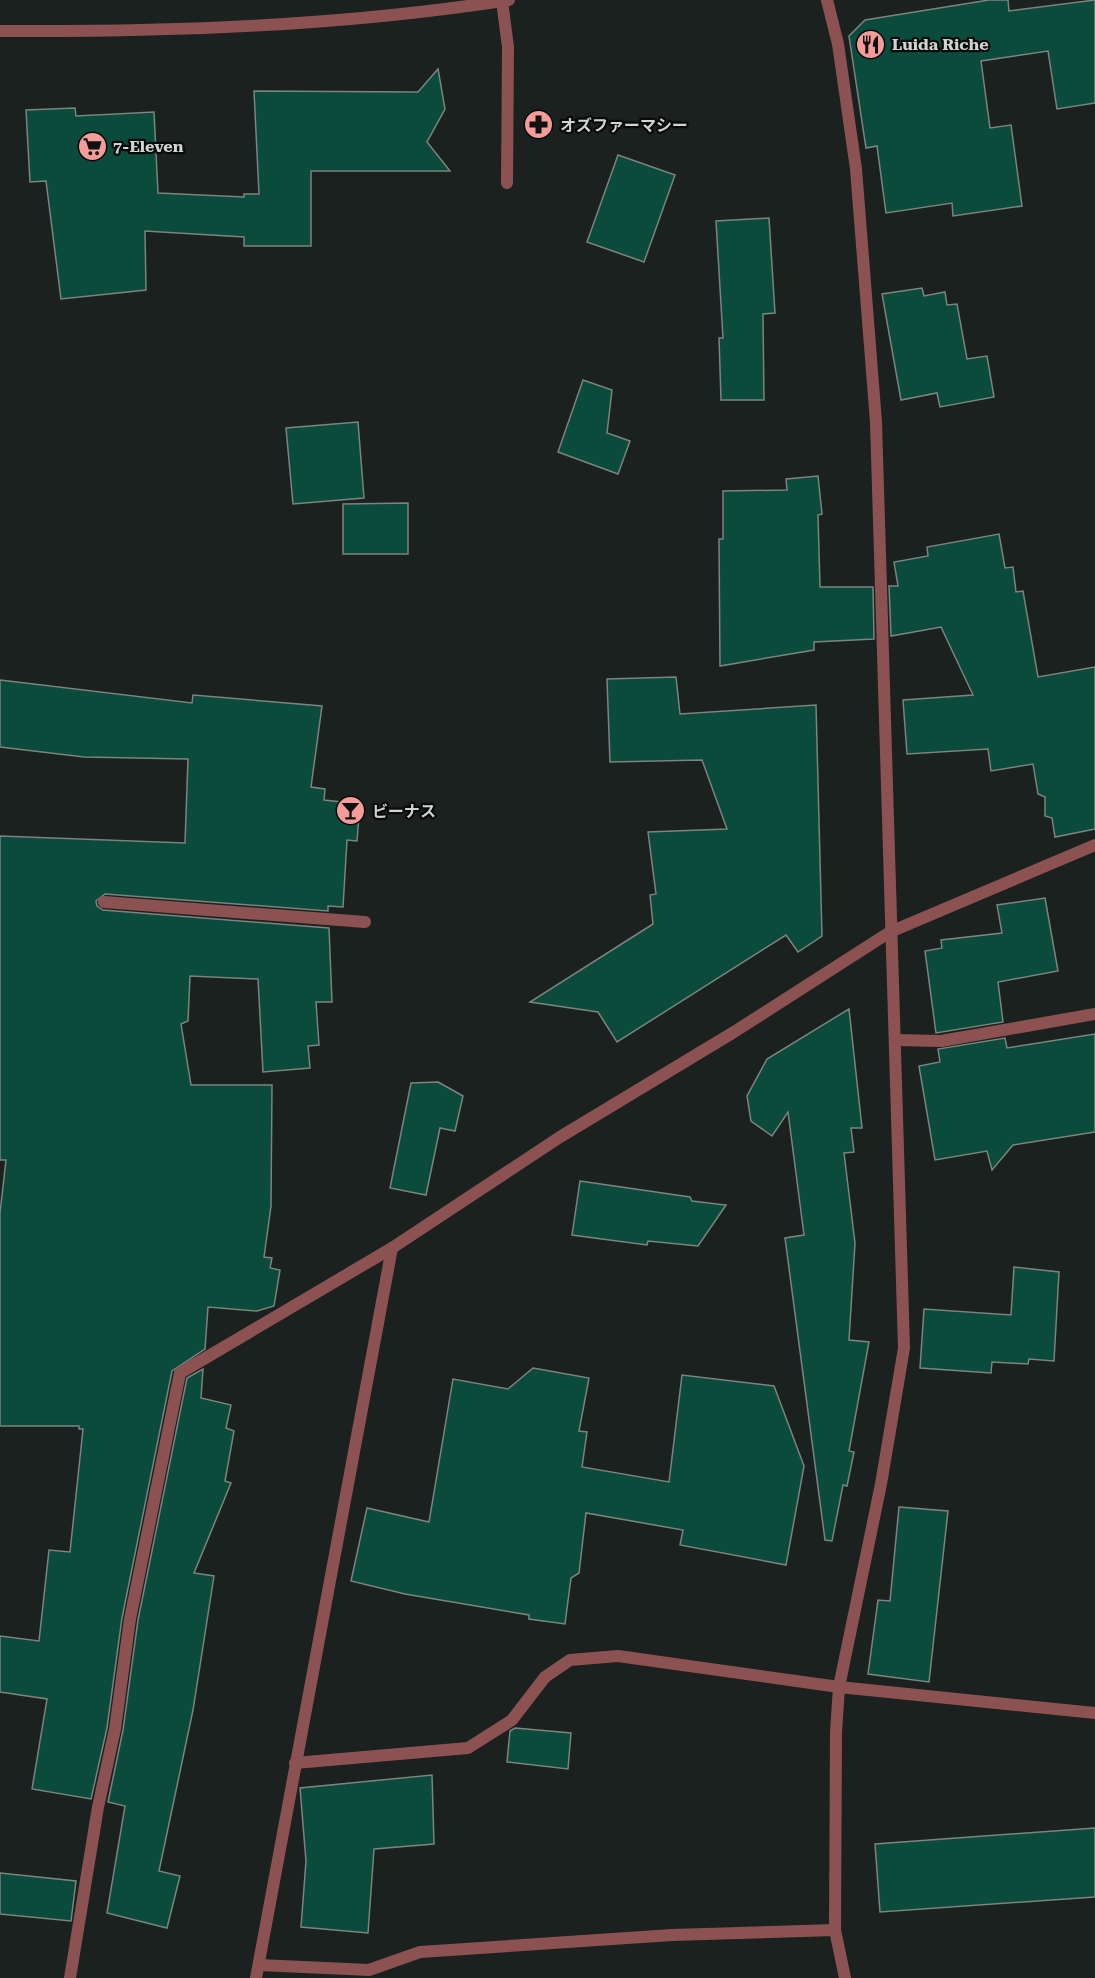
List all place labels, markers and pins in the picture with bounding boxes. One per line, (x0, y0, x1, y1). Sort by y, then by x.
restaurant icon: Luida Riche (855, 28, 887, 60)
place label: Luida Riche (892, 35, 989, 54)
pharmacy icon: オズファーマシー (523, 109, 555, 141)
place label: オズファーマシー (560, 116, 688, 135)
supermarket icon: 7-Eleven (76, 130, 108, 162)
place label: 7-Eleven (113, 137, 184, 156)
bar icon: ビーナス (335, 795, 367, 827)
place label: ビーナス (372, 802, 436, 821)

